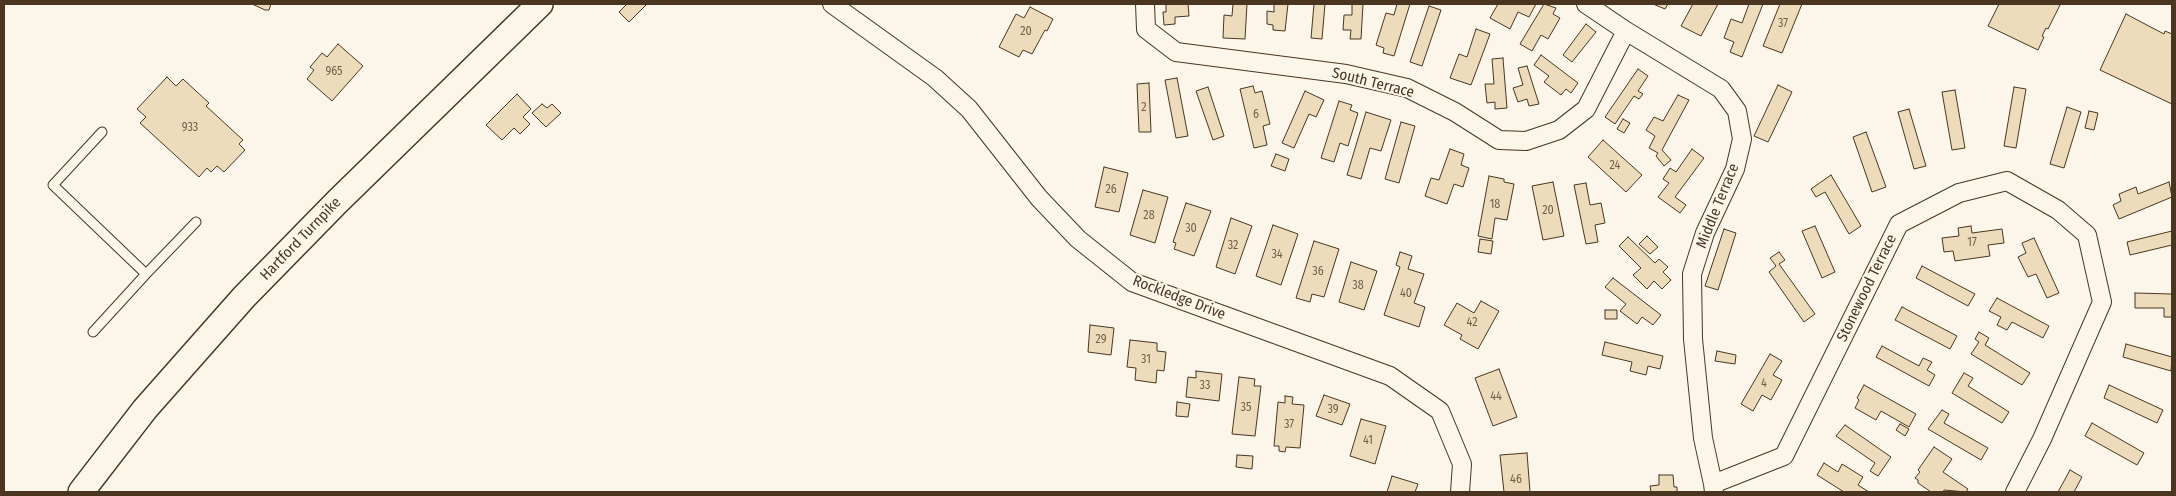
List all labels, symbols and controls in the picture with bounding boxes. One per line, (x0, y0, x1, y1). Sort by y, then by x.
house number: 37 (1778, 17, 1788, 31)
house number: 20 (1020, 25, 1032, 39)
street label: South Terrace (1330, 64, 1416, 102)
house number: 965 (325, 65, 343, 79)
house number: 2 (1141, 101, 1147, 115)
house number: 6 (1253, 108, 1259, 122)
house number: 933 (182, 121, 198, 135)
house number: 24 (1610, 159, 1620, 173)
street label: Middle Terrace (1693, 161, 1743, 251)
house number: 26 (1105, 183, 1117, 197)
street label: Hartford Turnpike (257, 194, 345, 284)
house number: 18 (1490, 198, 1500, 212)
house number: 20 (1542, 204, 1554, 218)
house number: 28 (1143, 209, 1155, 223)
house number: 30 (1185, 222, 1197, 236)
street label: Stonewood Terrace (1833, 232, 1901, 344)
house number: 17 (1967, 236, 1977, 250)
house number: 32 (1228, 239, 1238, 253)
house number: 34 (1271, 248, 1283, 262)
house number: 36 (1312, 265, 1324, 279)
street label: Rockledge Drive (1130, 272, 1228, 324)
house number: 38 (1352, 279, 1364, 293)
house number: 40 (1400, 287, 1412, 301)
house number: 42 (1467, 316, 1477, 330)
house number: 29 (1095, 333, 1107, 347)
house number: 31 (1141, 353, 1151, 367)
house number: 4 (1761, 377, 1767, 391)
house number: 33 (1200, 379, 1210, 393)
house number: 44 (1490, 390, 1502, 404)
house number: 35 (1241, 401, 1251, 415)
house number: 39 (1327, 403, 1339, 417)
house number: 37 (1284, 418, 1294, 432)
house number: 41 (1363, 434, 1373, 448)
house number: 46 (1510, 473, 1522, 487)

